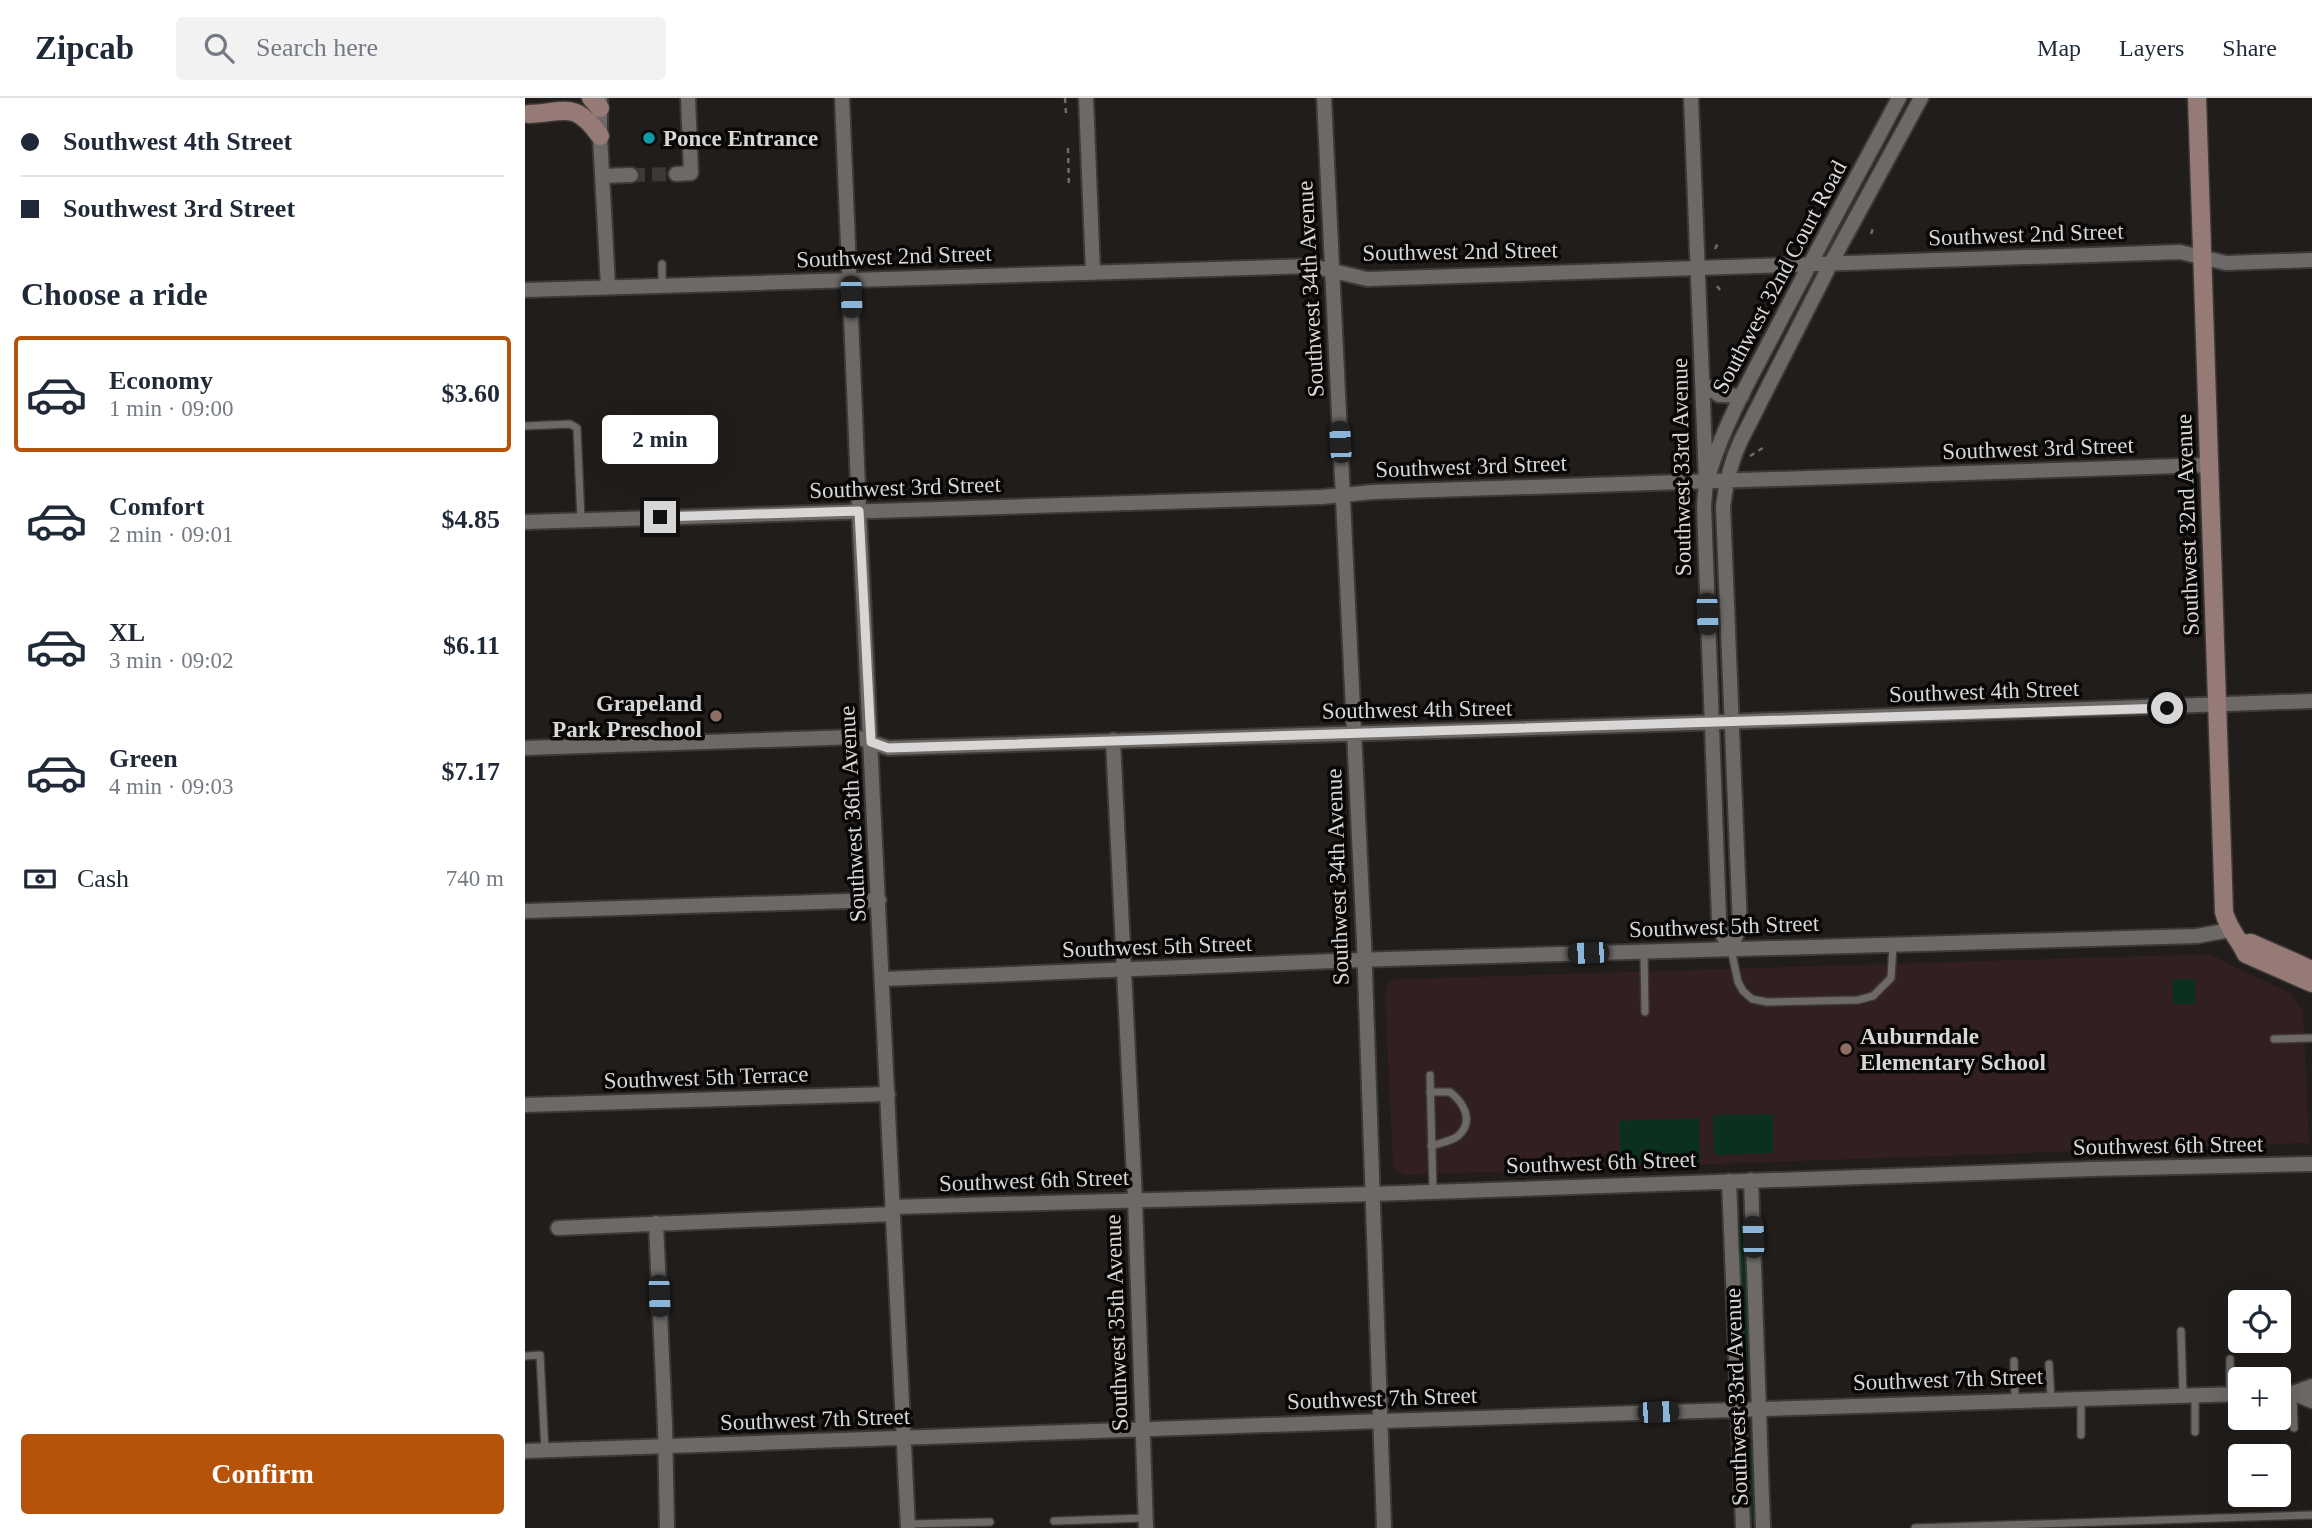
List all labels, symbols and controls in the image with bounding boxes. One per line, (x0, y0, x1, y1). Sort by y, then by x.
search box (176, 17, 666, 80)
icon: search (200, 29, 238, 67)
text: Zipcab (35, 30, 134, 66)
text: Search here (256, 33, 378, 62)
text: Map (2037, 35, 2081, 61)
text: Layers (2119, 35, 2184, 61)
text: Share (2222, 35, 2277, 61)
place label: Ponce Entrance (663, 126, 818, 151)
text: Southwest 4th Street (63, 127, 292, 156)
marker: Ponce Entrance (641, 130, 657, 146)
street label: Southwest 32nd Court Road (1707, 156, 1852, 398)
street label: Southwest 34th Avenue (1292, 180, 1329, 398)
text: Southwest 3rd Street (63, 194, 295, 223)
street label: Southwest 2nd Street (1928, 219, 2125, 250)
street label: Southwest 2nd Street (1362, 237, 1559, 266)
street label: Southwest 2nd Street (796, 241, 993, 272)
text: Choose a ride (21, 276, 208, 312)
car (840, 276, 863, 318)
street label: Southwest 33rd Avenue (1667, 358, 1696, 576)
icon: car (25, 363, 88, 426)
text: Economy (109, 366, 213, 395)
text: $3.60 (442, 379, 500, 408)
text: 1 min · 09:00 (109, 396, 234, 421)
street label: Southwest 32nd Avenue (2171, 414, 2204, 636)
callout: 2 min (602, 416, 718, 464)
car (1329, 420, 1352, 464)
text: 2 min (632, 427, 688, 452)
street label: Southwest 3rd Street (1942, 433, 2135, 464)
street label: Southwest 3rd Street (1375, 451, 1568, 482)
street label: Southwest 3rd Street (809, 472, 1002, 503)
icon: car (25, 489, 88, 552)
text: Comfort (109, 492, 204, 521)
route end (644, 501, 676, 533)
text: $4.85 (442, 505, 500, 534)
text: 2 min · 09:01 (109, 522, 234, 547)
car (1696, 593, 1719, 635)
icon: car (25, 615, 88, 678)
text: XL (109, 618, 145, 647)
text: $6.11 (443, 631, 500, 660)
text: 3 min · 09:02 (109, 648, 234, 673)
street label: Southwest 4th Street (1888, 676, 2080, 707)
place label: Grapeland Park Preschool (552, 691, 702, 742)
route start (2151, 692, 2183, 724)
street label: Southwest 4th Street (1322, 695, 1513, 724)
street label: Southwest 36th Avenue (834, 705, 871, 923)
marker: Grapeland Park Preschool (708, 708, 724, 724)
icon: car (25, 741, 88, 804)
text: Green (109, 744, 178, 773)
text: $7.17 (442, 757, 500, 786)
street label: Southwest 34th Avenue (1321, 768, 1354, 986)
text: 4 min · 09:03 (109, 774, 234, 799)
icon: cash (21, 860, 59, 898)
text: Cash (77, 864, 129, 893)
text: 740 m (446, 866, 504, 891)
street label: Southwest 5th Street (1628, 911, 1820, 942)
street label: Southwest 5th Street (1061, 931, 1253, 962)
car (1567, 942, 1610, 964)
place label: Auburndale Elementary School (1860, 1024, 2046, 1075)
marker: Auburndale Elementary School (1838, 1041, 1854, 1057)
street label: Southwest 5th Terrace (603, 1061, 809, 1094)
street label: Southwest 6th Street (2073, 1131, 2264, 1160)
street label: Southwest 6th Street (1505, 1147, 1697, 1178)
street label: Southwest 6th Street (938, 1165, 1130, 1196)
street label: Southwest 35th Avenue (1100, 1214, 1133, 1432)
car (1742, 1216, 1765, 1258)
car (648, 1275, 671, 1317)
street label: Southwest 33rd Avenue (1720, 1288, 1753, 1506)
map controls (2228, 1290, 2291, 1507)
button: locate (2228, 1290, 2291, 1353)
street label: Southwest 7th Street (1852, 1364, 2044, 1395)
button: + (2228, 1367, 2291, 1430)
street label: Southwest 7th Street (1286, 1383, 1478, 1414)
car (1637, 1401, 1680, 1423)
street label: Southwest 7th Street (719, 1404, 911, 1435)
button: Confirm (21, 1434, 504, 1514)
button: − (2228, 1444, 2291, 1507)

